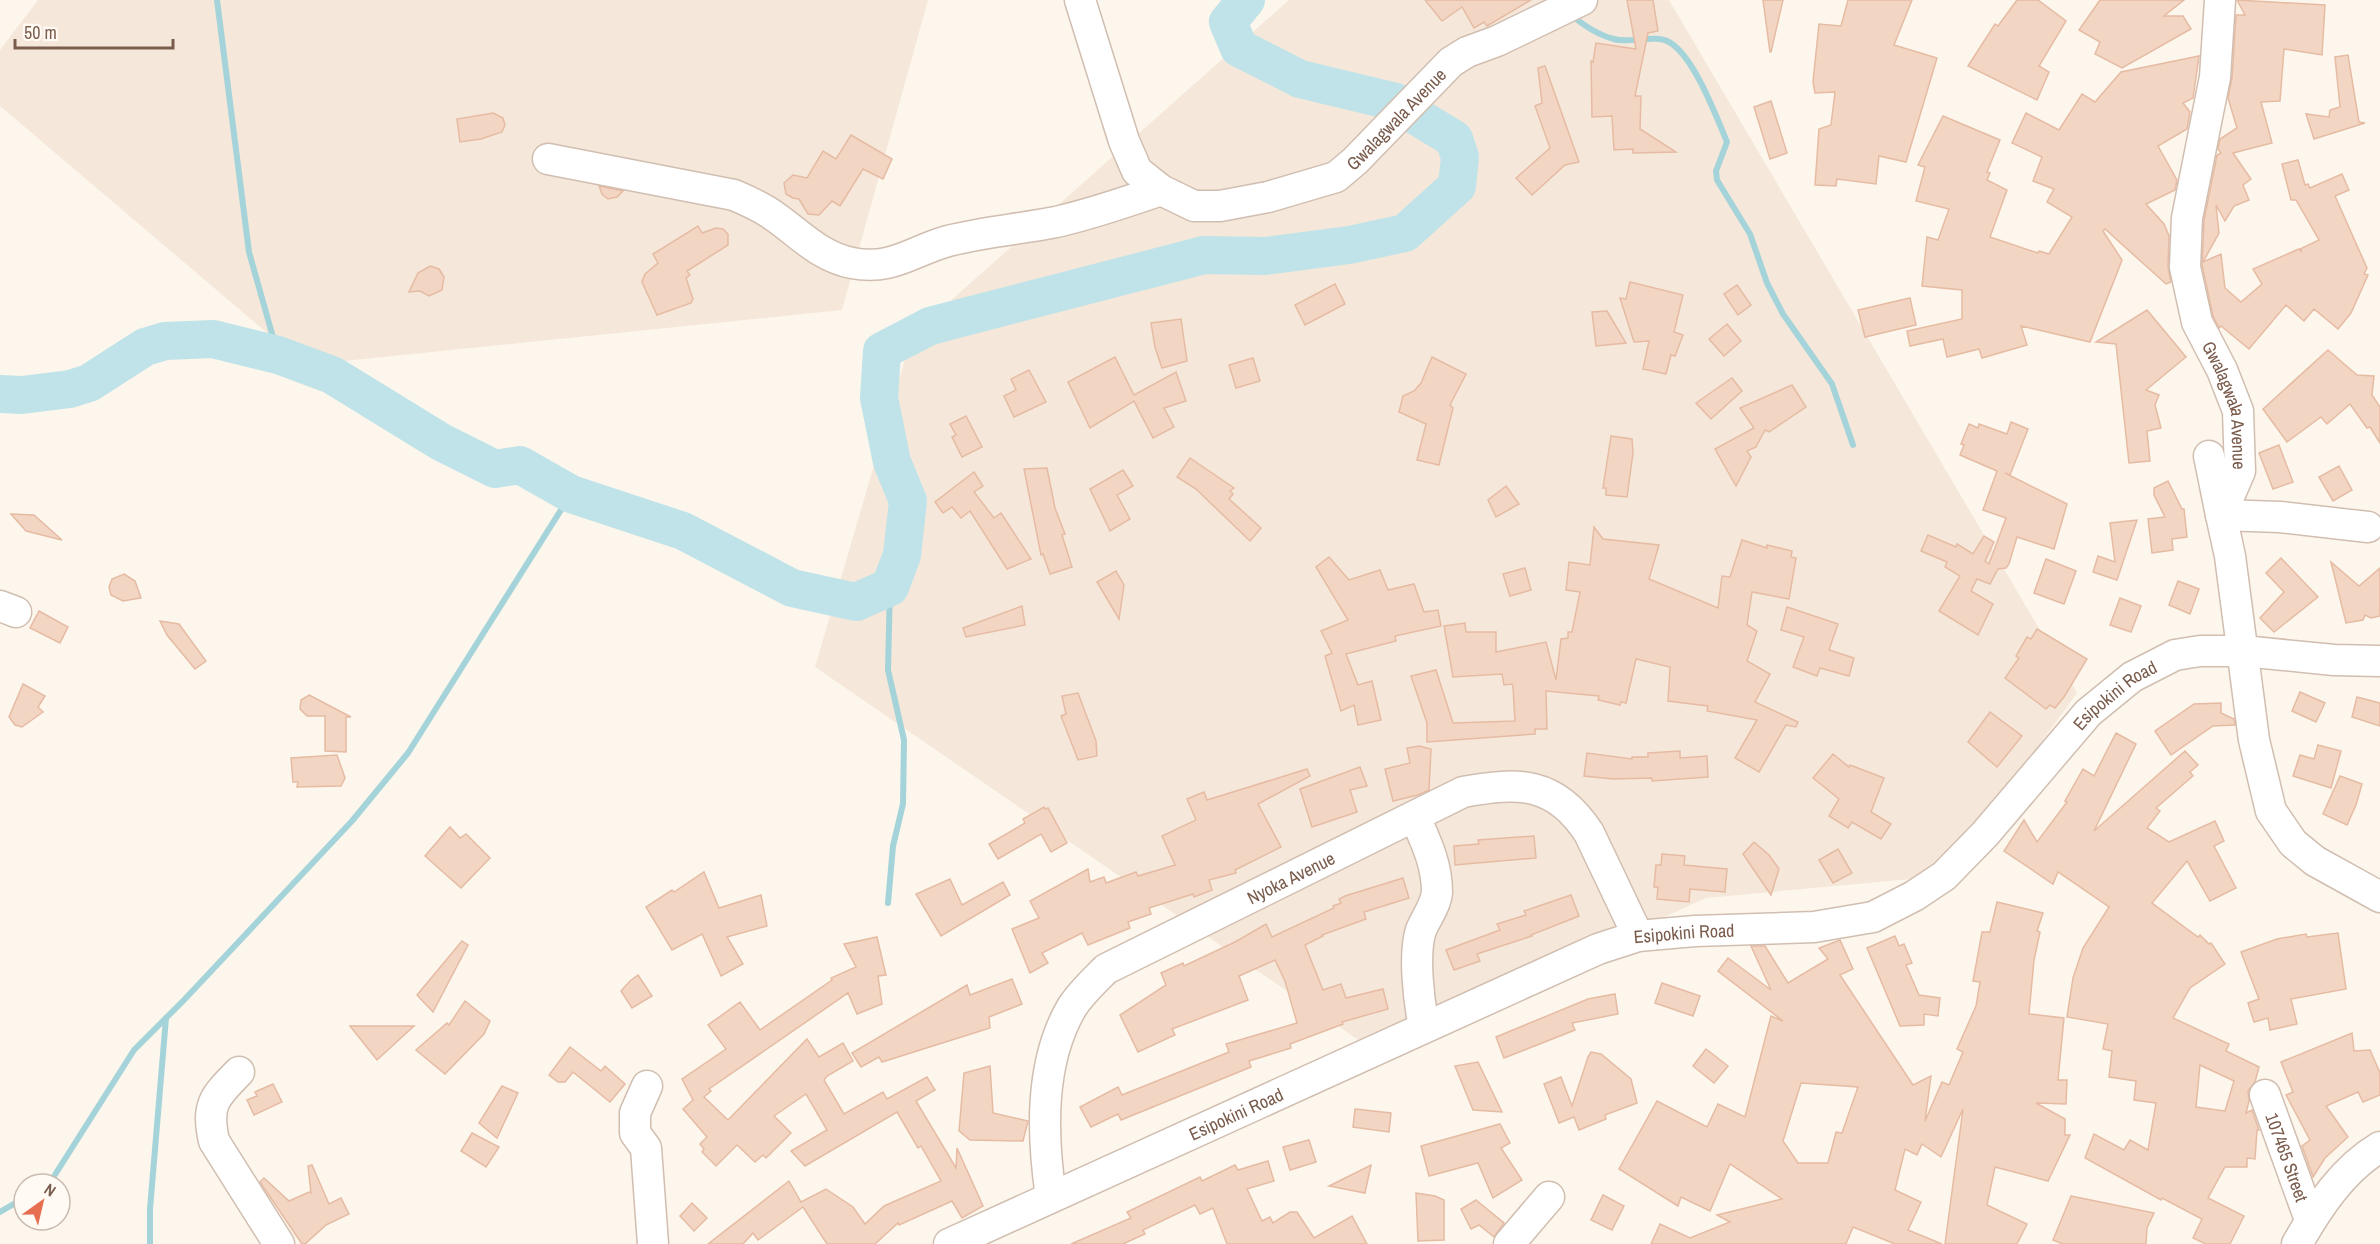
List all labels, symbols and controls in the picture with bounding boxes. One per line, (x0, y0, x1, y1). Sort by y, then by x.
scale bar (15, 12, 172, 50)
text: 50 m (24, 20, 57, 45)
street label: Gwalagwala Avenue (1341, 62, 1451, 176)
street label: Gwalagwala Avenue (2197, 337, 2252, 470)
street label: Esipokini Road (2067, 654, 2161, 735)
street label: Nyoka Avenue (1243, 845, 1339, 910)
street label: Esipokini Road (1632, 917, 1735, 949)
street label: Esipokini Road (1185, 1081, 1287, 1146)
street label: 107465 Street (2260, 1109, 2315, 1205)
north arrow (12, 1172, 72, 1232)
text: N (40, 1178, 60, 1201)

